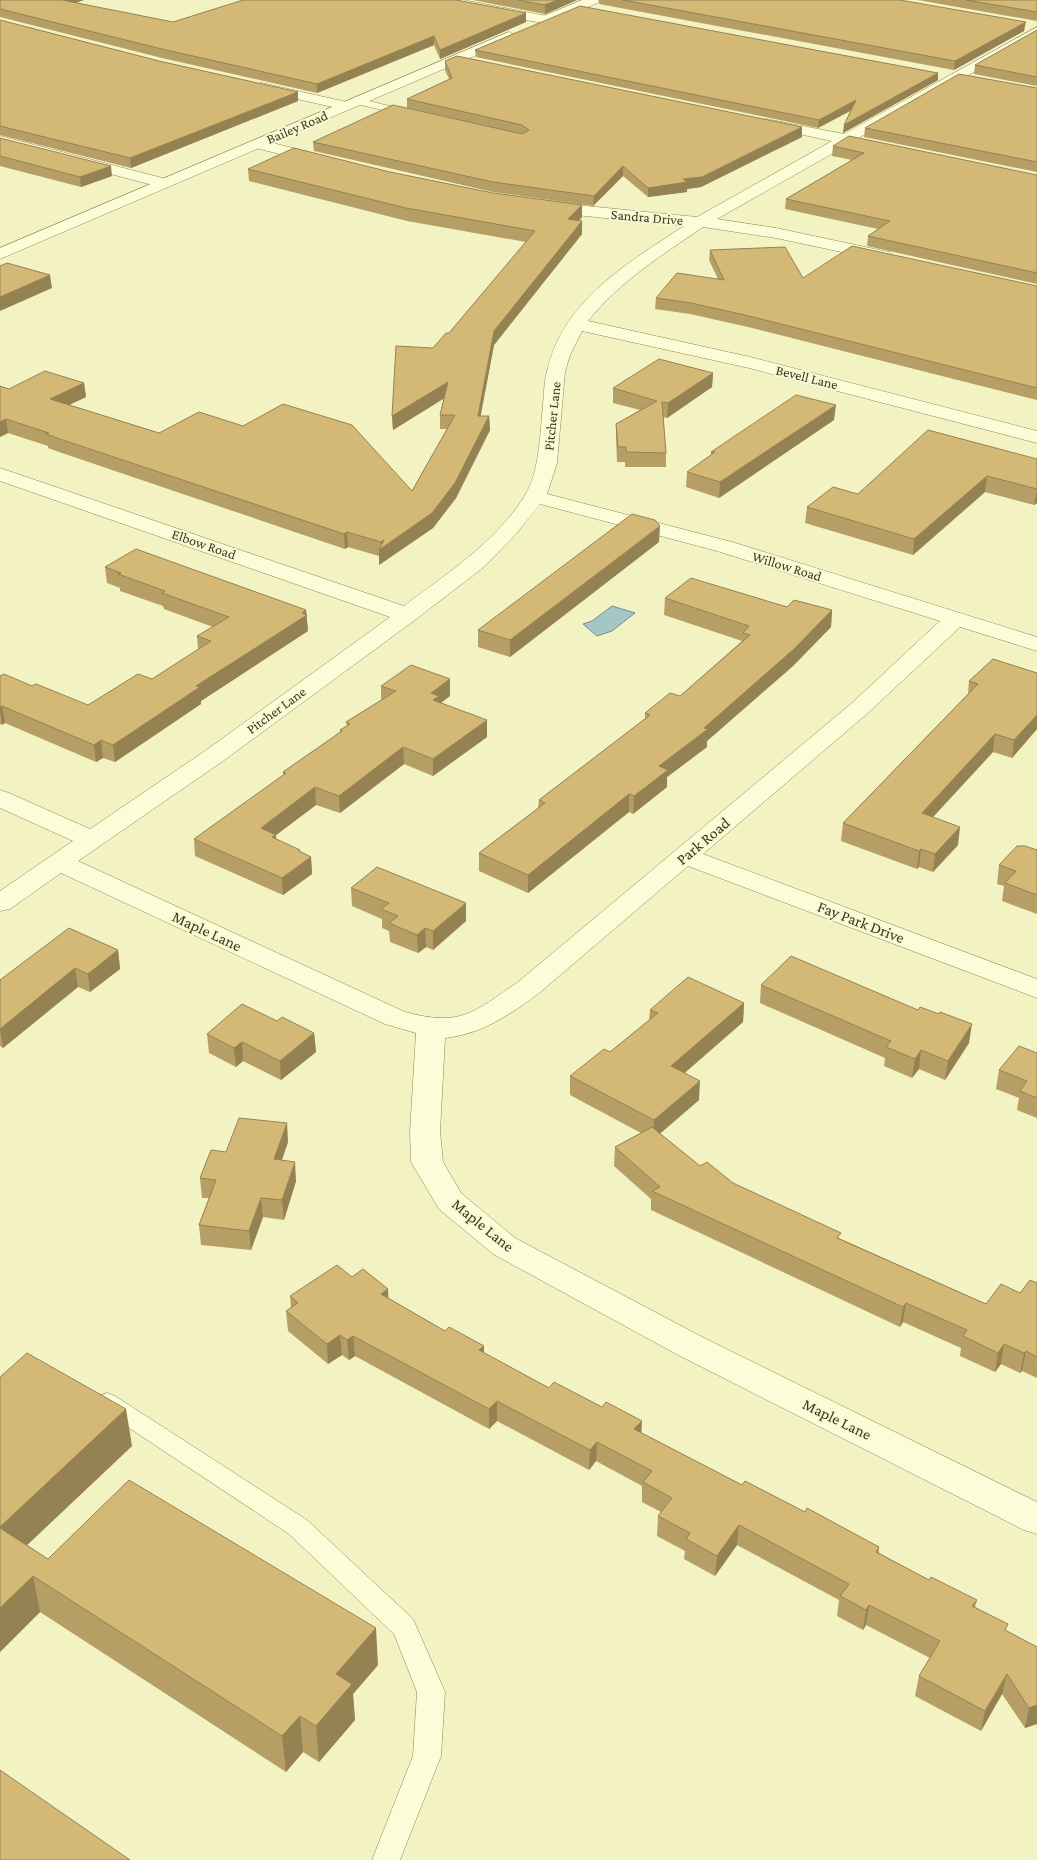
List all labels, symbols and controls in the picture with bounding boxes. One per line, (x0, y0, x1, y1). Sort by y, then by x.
street label: Bailey Road (264, 107, 331, 147)
street label: Sandra Drive (610, 206, 684, 228)
street label: Bevell Lane (774, 362, 840, 392)
street label: Pitcher Lane (540, 381, 564, 451)
street label: Elbow Road (170, 526, 239, 563)
street label: Willow Road (750, 548, 824, 584)
street label: Pitcher Lane (243, 683, 309, 737)
street label: Park Road (673, 814, 733, 868)
street label: Fay Park Drive (815, 898, 907, 947)
street label: Maple Lane (169, 908, 244, 955)
street label: Maple Lane (448, 1195, 517, 1256)
street label: Maple Lane (799, 1395, 874, 1444)

